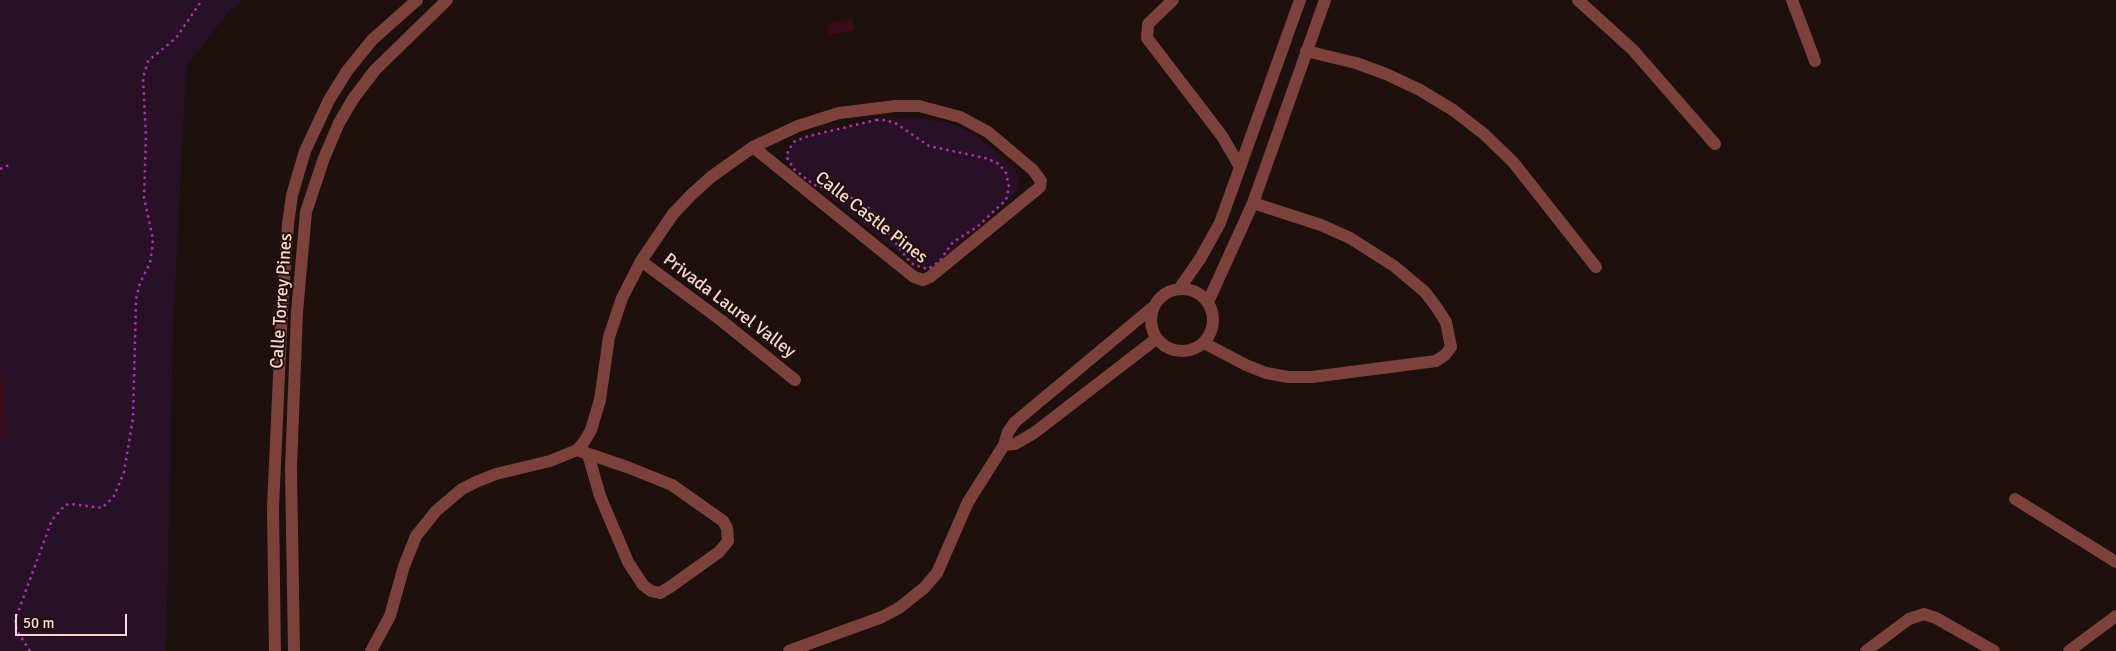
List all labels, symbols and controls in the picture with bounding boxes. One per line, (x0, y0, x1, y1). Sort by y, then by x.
street label: Calle Castle Pines (810, 167, 932, 269)
street label: Calle Torrey Pines (266, 233, 298, 369)
street label: Privada Laurel Valley (658, 249, 800, 363)
scale bar (18, 604, 130, 636)
text: 50 m (23, 614, 54, 632)

